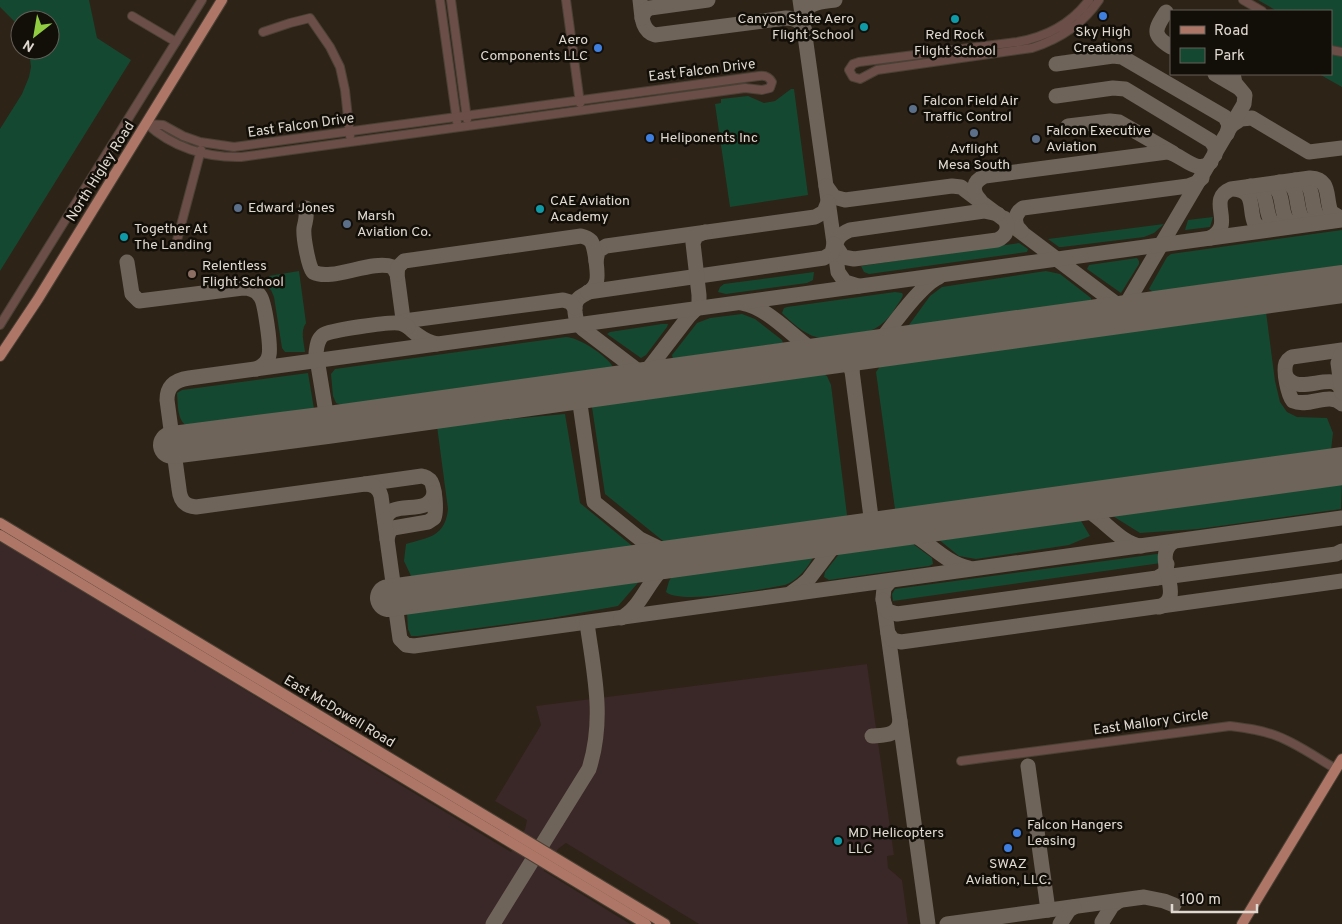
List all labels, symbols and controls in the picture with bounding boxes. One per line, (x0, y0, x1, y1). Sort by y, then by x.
north arrow (10, 10, 60, 60)
marker: Sky High Creations (1097, 10, 1109, 22)
legend (1170, 10, 1332, 75)
place label: Canyon State Aero Flight School (737, 11, 854, 44)
marker: Red Rock Flight School (949, 13, 961, 25)
marker: Canyon State Aero Flight School (858, 21, 870, 33)
text: Road (1214, 22, 1249, 41)
place label: Sky High Creations (1073, 24, 1133, 57)
place label: Red Rock Flight School (914, 27, 996, 60)
place label: Aero Components LLC (480, 32, 588, 65)
text: N (20, 35, 38, 55)
marker: Aero Components LLC (592, 42, 604, 54)
text: Park (1214, 47, 1245, 66)
street label: East Falcon Drive (648, 56, 756, 86)
place label: Falcon Field Air Traffic Control (923, 93, 1019, 126)
marker: Falcon Field Air Traffic Control (907, 103, 919, 115)
street label: East Falcon Drive (247, 110, 355, 142)
street label: North Higley Road (63, 119, 139, 225)
place label: Falcon Executive Aviation (1046, 123, 1151, 156)
marker: Avflight Mesa South (968, 127, 980, 139)
place label: Heliponents Inc (660, 130, 758, 147)
marker: Heliponents Inc (644, 132, 656, 144)
marker: Falcon Executive Aviation (1030, 133, 1042, 145)
place label: Avflight Mesa South (938, 141, 1010, 174)
place label: CAE Aviation Academy (550, 193, 630, 226)
place label: Edward Jones (248, 200, 335, 217)
marker: Edward Jones (232, 202, 244, 214)
marker: CAE Aviation Academy (534, 203, 546, 215)
place label: Marsh Aviation Co. (357, 208, 431, 241)
marker: Marsh Aviation Co. (341, 218, 353, 230)
place label: Together At The Landing (134, 221, 212, 254)
marker: Together At The Landing (118, 231, 130, 243)
place label: Relentless Flight School (202, 258, 284, 291)
marker: Relentless Flight School (186, 268, 198, 280)
street label: East McDowell Road (280, 672, 398, 752)
street label: East Mallory Circle (1092, 706, 1210, 740)
place label: Falcon Hangers Leasing (1027, 817, 1123, 850)
place label: MD Helicopters LLC (848, 825, 944, 858)
marker: Falcon Hangers Leasing (1011, 827, 1023, 839)
marker: MD Helicopters LLC (832, 835, 844, 847)
marker: SWAZ Aviation, LLC. (1002, 842, 1014, 854)
place label: SWAZ Aviation, LLC. (965, 856, 1051, 889)
scale bar (1172, 882, 1257, 914)
text: 100 m (1180, 891, 1221, 910)

